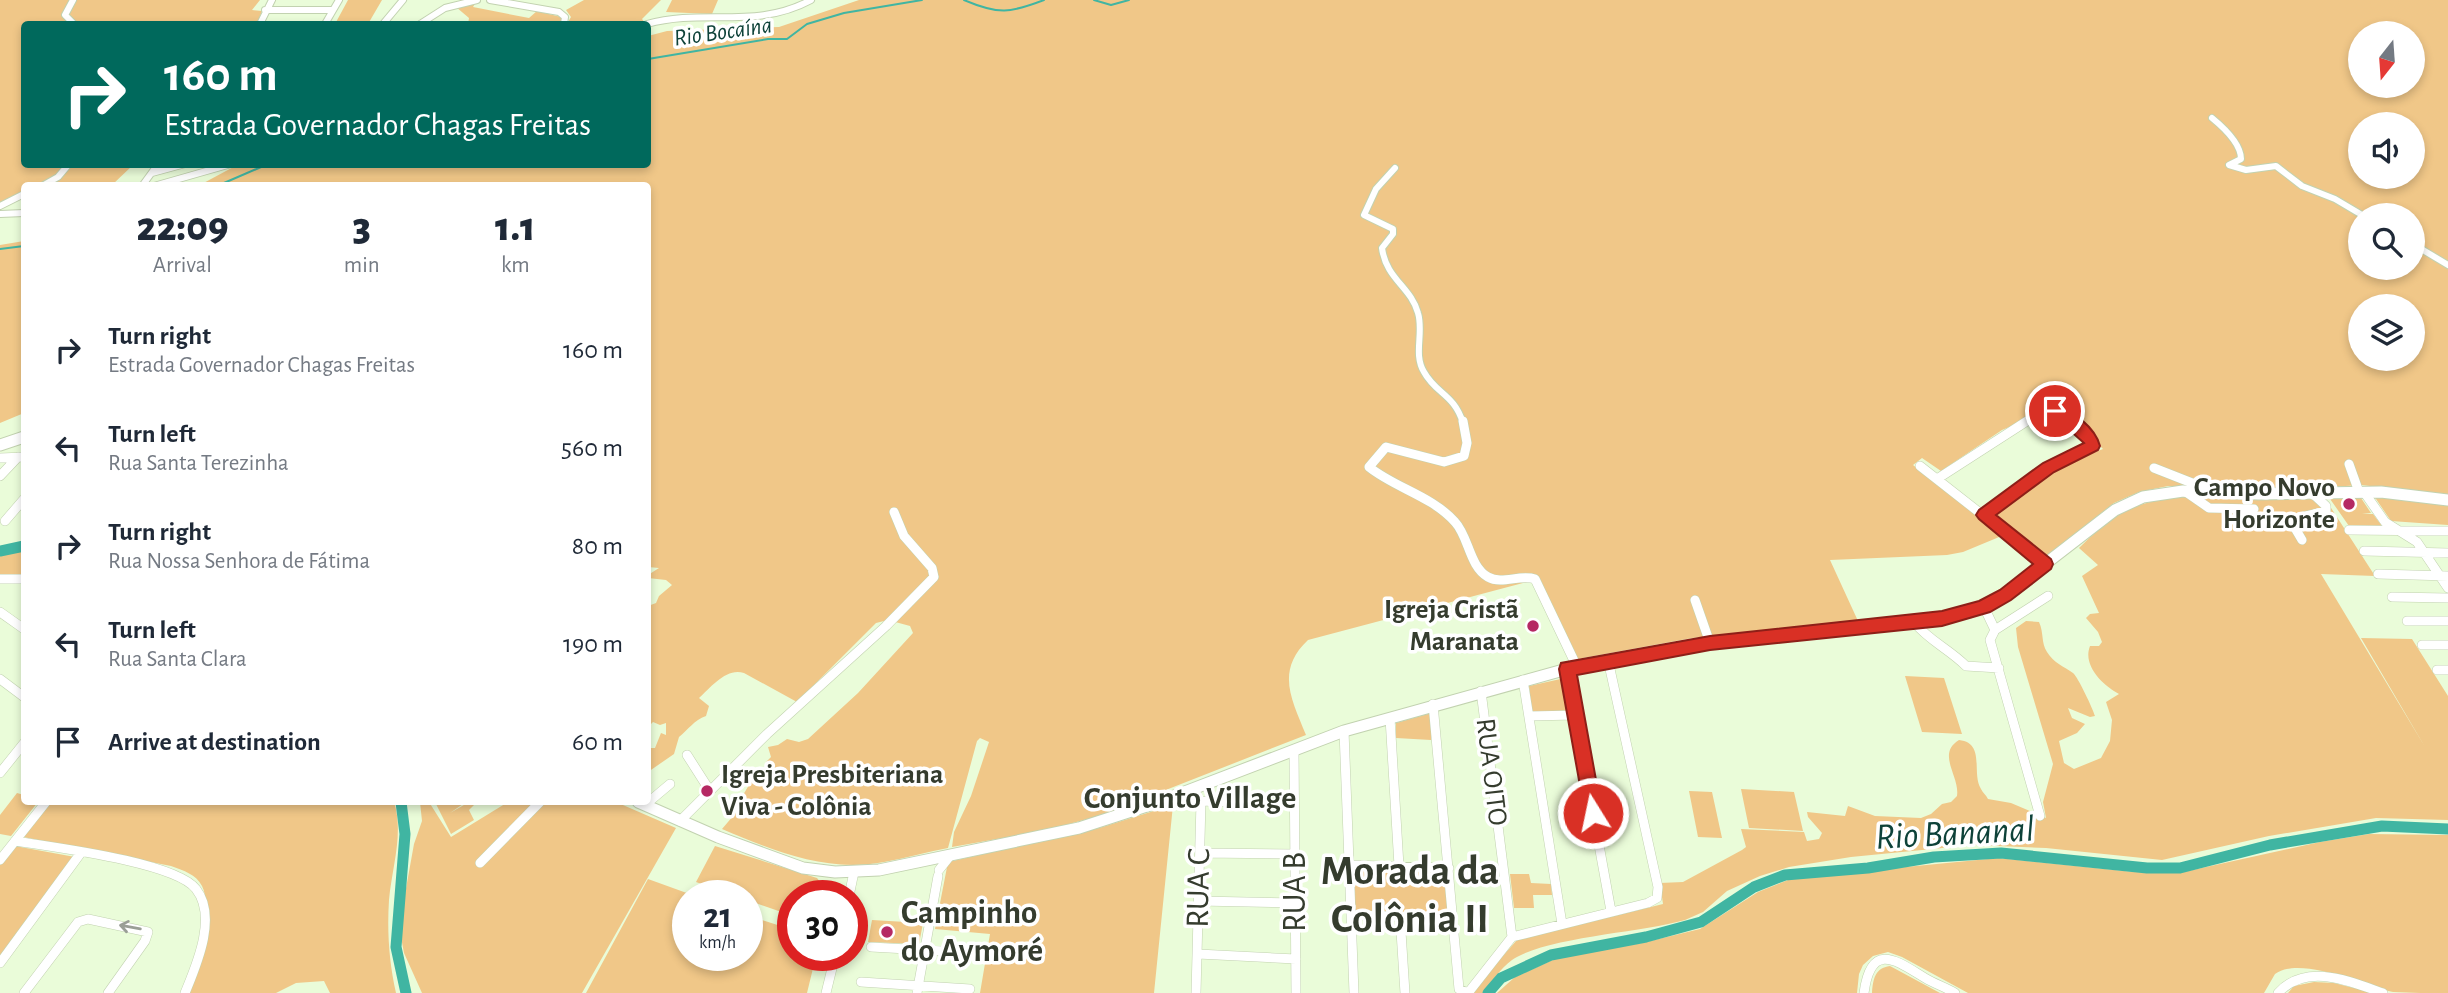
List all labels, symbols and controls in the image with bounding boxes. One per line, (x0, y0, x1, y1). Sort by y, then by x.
water label: Rio Bocaína (672, 13, 774, 51)
north arrow (2348, 21, 2426, 98)
map controls (2348, 21, 2425, 371)
icon: right (49, 49, 140, 140)
text: 160 m (164, 51, 278, 100)
text: Estrada Governador Chagas Freitas (164, 109, 591, 141)
button: sound (2348, 112, 2425, 189)
button: search (2348, 203, 2425, 280)
text: 22:09 (136, 206, 228, 248)
text: 3 (353, 206, 371, 248)
text: 1.1 (495, 206, 536, 248)
text: Arrival (153, 254, 212, 277)
text: min (344, 254, 380, 277)
text: km (501, 254, 530, 277)
button: layers (2348, 294, 2425, 371)
text: Turn right (108, 323, 211, 349)
icon: right (49, 331, 87, 369)
text: 160 m (563, 337, 623, 363)
text: Estrada Governador Chagas Freitas (108, 354, 415, 377)
pin (2025, 381, 2085, 441)
icon: arrive (2036, 392, 2074, 430)
text: Turn left (108, 421, 196, 447)
icon: left (49, 429, 87, 467)
text: 560 m (561, 435, 623, 461)
text: Rua Santa Terezinha (108, 452, 289, 475)
place label: Campo Novo Horizonte (2194, 474, 2335, 534)
marker: Campo Novo Horizonte (2341, 496, 2357, 512)
text: Turn right (108, 519, 211, 545)
icon: right (49, 527, 87, 565)
text: 80 m (572, 533, 623, 559)
text: Rua Nossa Senhora de Fátima (108, 550, 370, 573)
place label: Igreja Cristã Maranata (1384, 596, 1519, 656)
text: Turn left (108, 617, 196, 643)
marker: Igreja Cristã Maranata (1525, 618, 1541, 634)
icon: left (49, 625, 87, 663)
text: 190 m (563, 631, 623, 657)
text: Rua Santa Clara (108, 648, 247, 671)
street label: RUA OITO (1471, 717, 1511, 827)
icon: arrive (49, 723, 87, 761)
text: Arrive at destination (108, 729, 321, 755)
text: 60 m (572, 729, 623, 755)
place label: Igreja Presbiteriana Viva - Colônia (721, 761, 943, 821)
position arrow (1556, 776, 1630, 850)
district label: Conjunto Village (1084, 782, 1296, 814)
marker: Igreja Presbiteriana Viva - Colônia (699, 783, 715, 799)
water label: Rio Bananal (1874, 810, 2036, 856)
street label: RUA C (1182, 848, 1216, 928)
district label: Morada da Colônia II (1321, 850, 1499, 940)
street label: RUA B (1279, 852, 1312, 932)
speed limit sign: 30 (777, 880, 868, 971)
place label: Campinho do Aymoré (901, 897, 1043, 968)
text: 21 (703, 899, 732, 934)
one-way arrow (119, 920, 142, 933)
marker: Campinho do Aymoré (879, 924, 895, 940)
text: km/h (699, 934, 736, 952)

